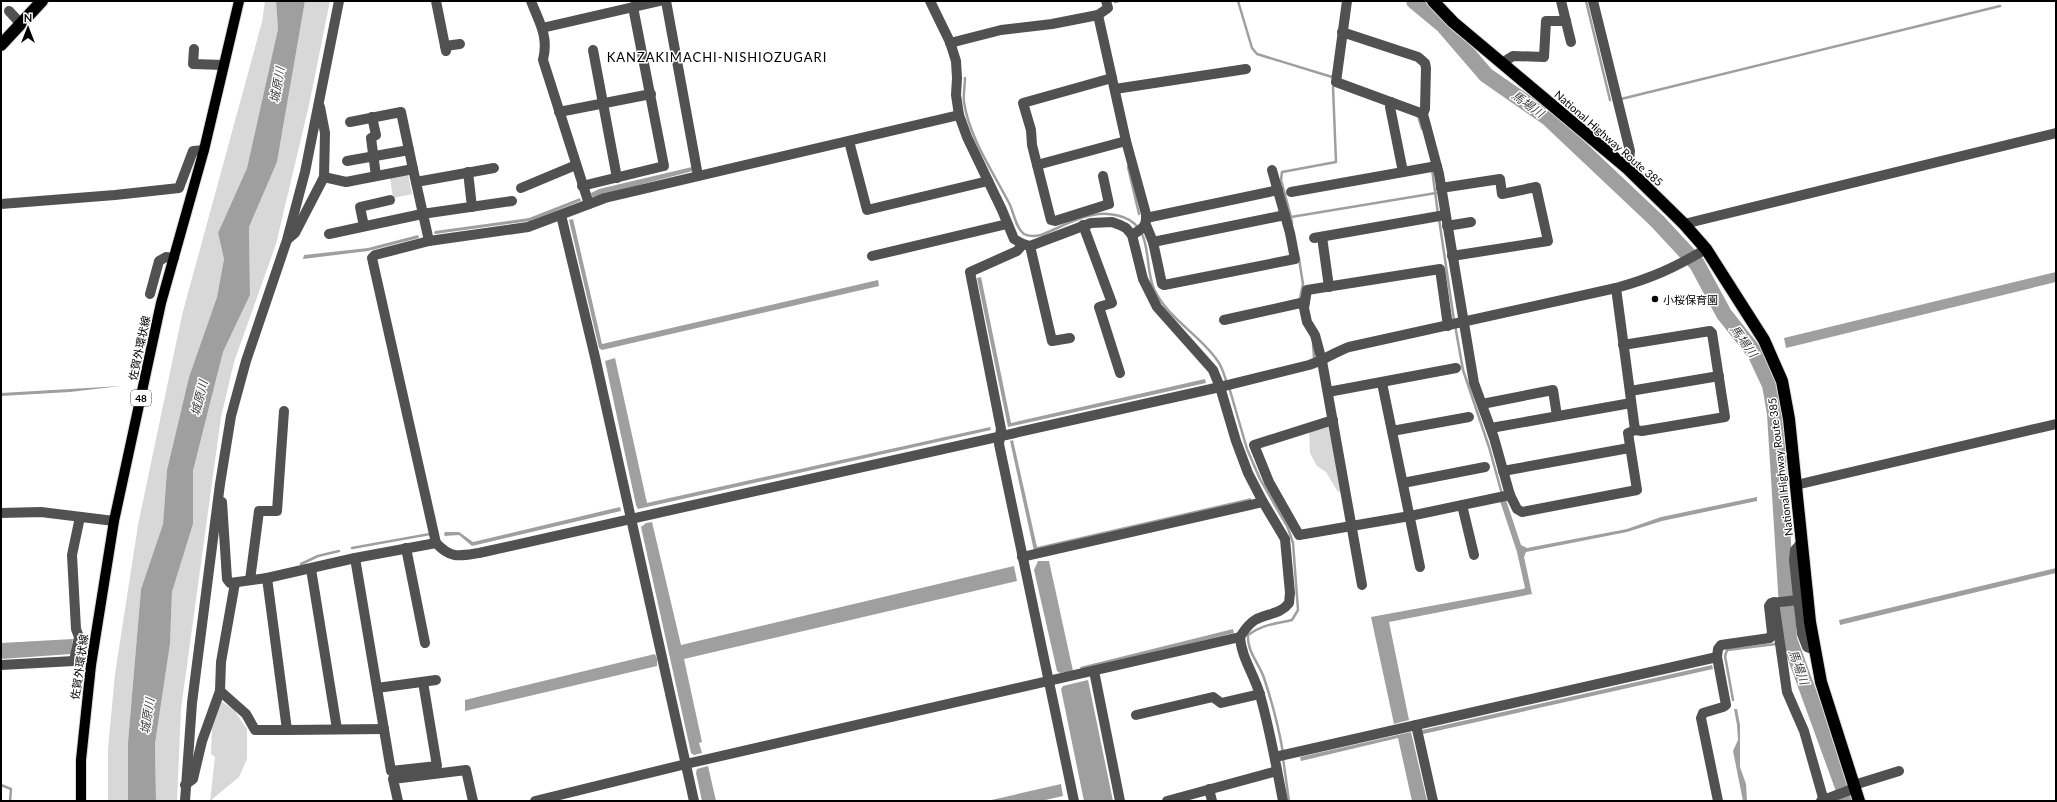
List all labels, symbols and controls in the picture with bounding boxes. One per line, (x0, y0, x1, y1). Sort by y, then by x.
north arrow (8, 8, 48, 48)
text: N (24, 11, 32, 24)
district label: KANZAKIMACHI-NISHIOZUGARI (607, 49, 827, 65)
water label: 城原川 (266, 64, 288, 104)
street label: National Highway Route 385 (1552, 87, 1666, 189)
water label: 馬場川 (1509, 88, 1549, 122)
place label: 小桜保育園 (1663, 293, 1718, 306)
marker: 小桜保育園 (1650, 294, 1660, 304)
street label: 佐賀外環状線 (126, 314, 152, 382)
water label: 馬場川 (1727, 322, 1762, 362)
water label: 城原川 (187, 377, 211, 417)
road number: 48 (131, 390, 151, 406)
street label: National Highway Route 385 (1765, 397, 1795, 537)
street label: 佐賀外環状線 (68, 633, 90, 701)
water label: 馬場川 (1786, 648, 1813, 688)
water label: 城原川 (137, 695, 158, 735)

